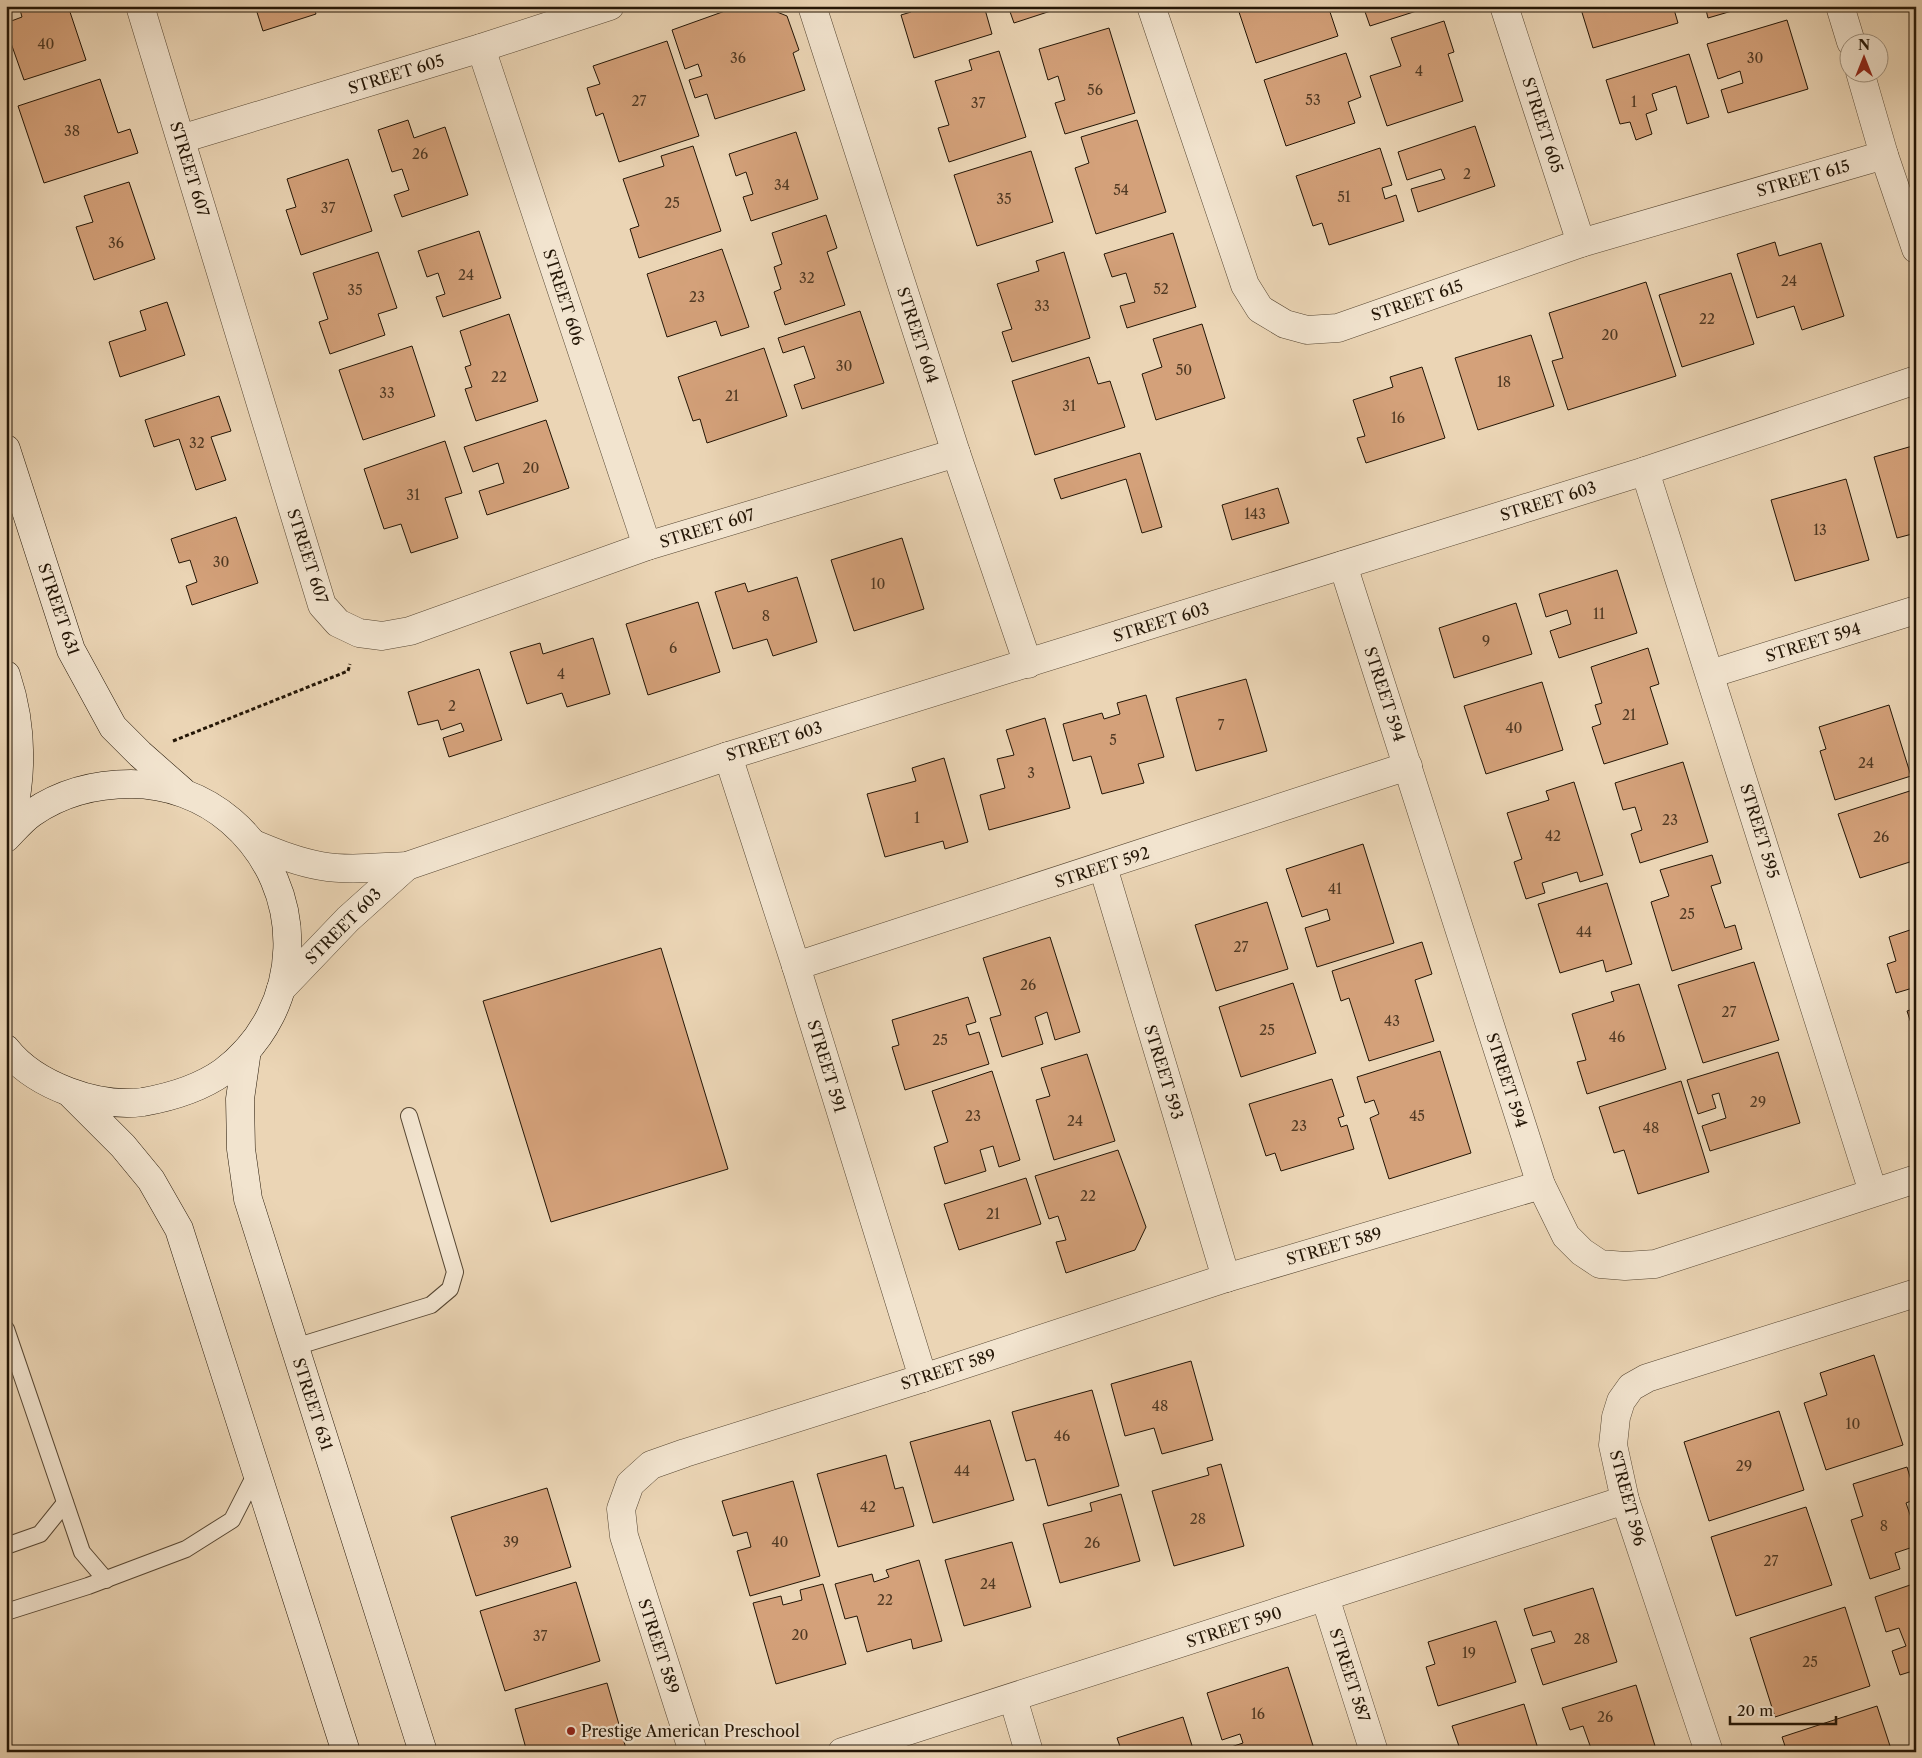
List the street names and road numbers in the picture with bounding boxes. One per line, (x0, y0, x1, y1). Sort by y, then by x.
street label: STREET 605 (346, 50, 446, 98)
street label: STREET 605 (1518, 75, 1568, 175)
street label: STREET 607 (166, 119, 214, 219)
street label: STREET 615 (1754, 155, 1852, 201)
street label: STREET 606 (539, 246, 589, 348)
street label: STREET 615 (1368, 275, 1466, 325)
street label: STREET 604 (893, 284, 943, 386)
street label: STREET 603 (1498, 477, 1598, 525)
street label: STREET 607 (657, 504, 757, 552)
street label: STREET 607 (283, 506, 333, 606)
street label: STREET 631 (34, 560, 84, 658)
street label: STREET 603 (1111, 598, 1211, 646)
street label: STREET 594 (1763, 618, 1863, 666)
street label: STREET 594 (1360, 644, 1410, 744)
street label: STREET 603 (724, 717, 824, 765)
street label: STREET 595 (1736, 781, 1784, 881)
street label: STREET 592 (1052, 842, 1152, 892)
street label: STREET 603 (301, 884, 385, 968)
street label: STREET 591 (803, 1017, 851, 1115)
street label: STREET 593 (1140, 1022, 1188, 1122)
street label: STREET 594 (1482, 1030, 1532, 1130)
street label: STREET 589 (1284, 1223, 1384, 1269)
street label: STREET 589 (898, 1344, 998, 1394)
street label: STREET 631 (289, 1355, 337, 1453)
street label: STREET 596 (1606, 1448, 1650, 1548)
street label: STREET 589 (634, 1596, 684, 1696)
street label: STREET 590 (1184, 1602, 1284, 1652)
street label: STREET 587 (1325, 1626, 1375, 1724)

